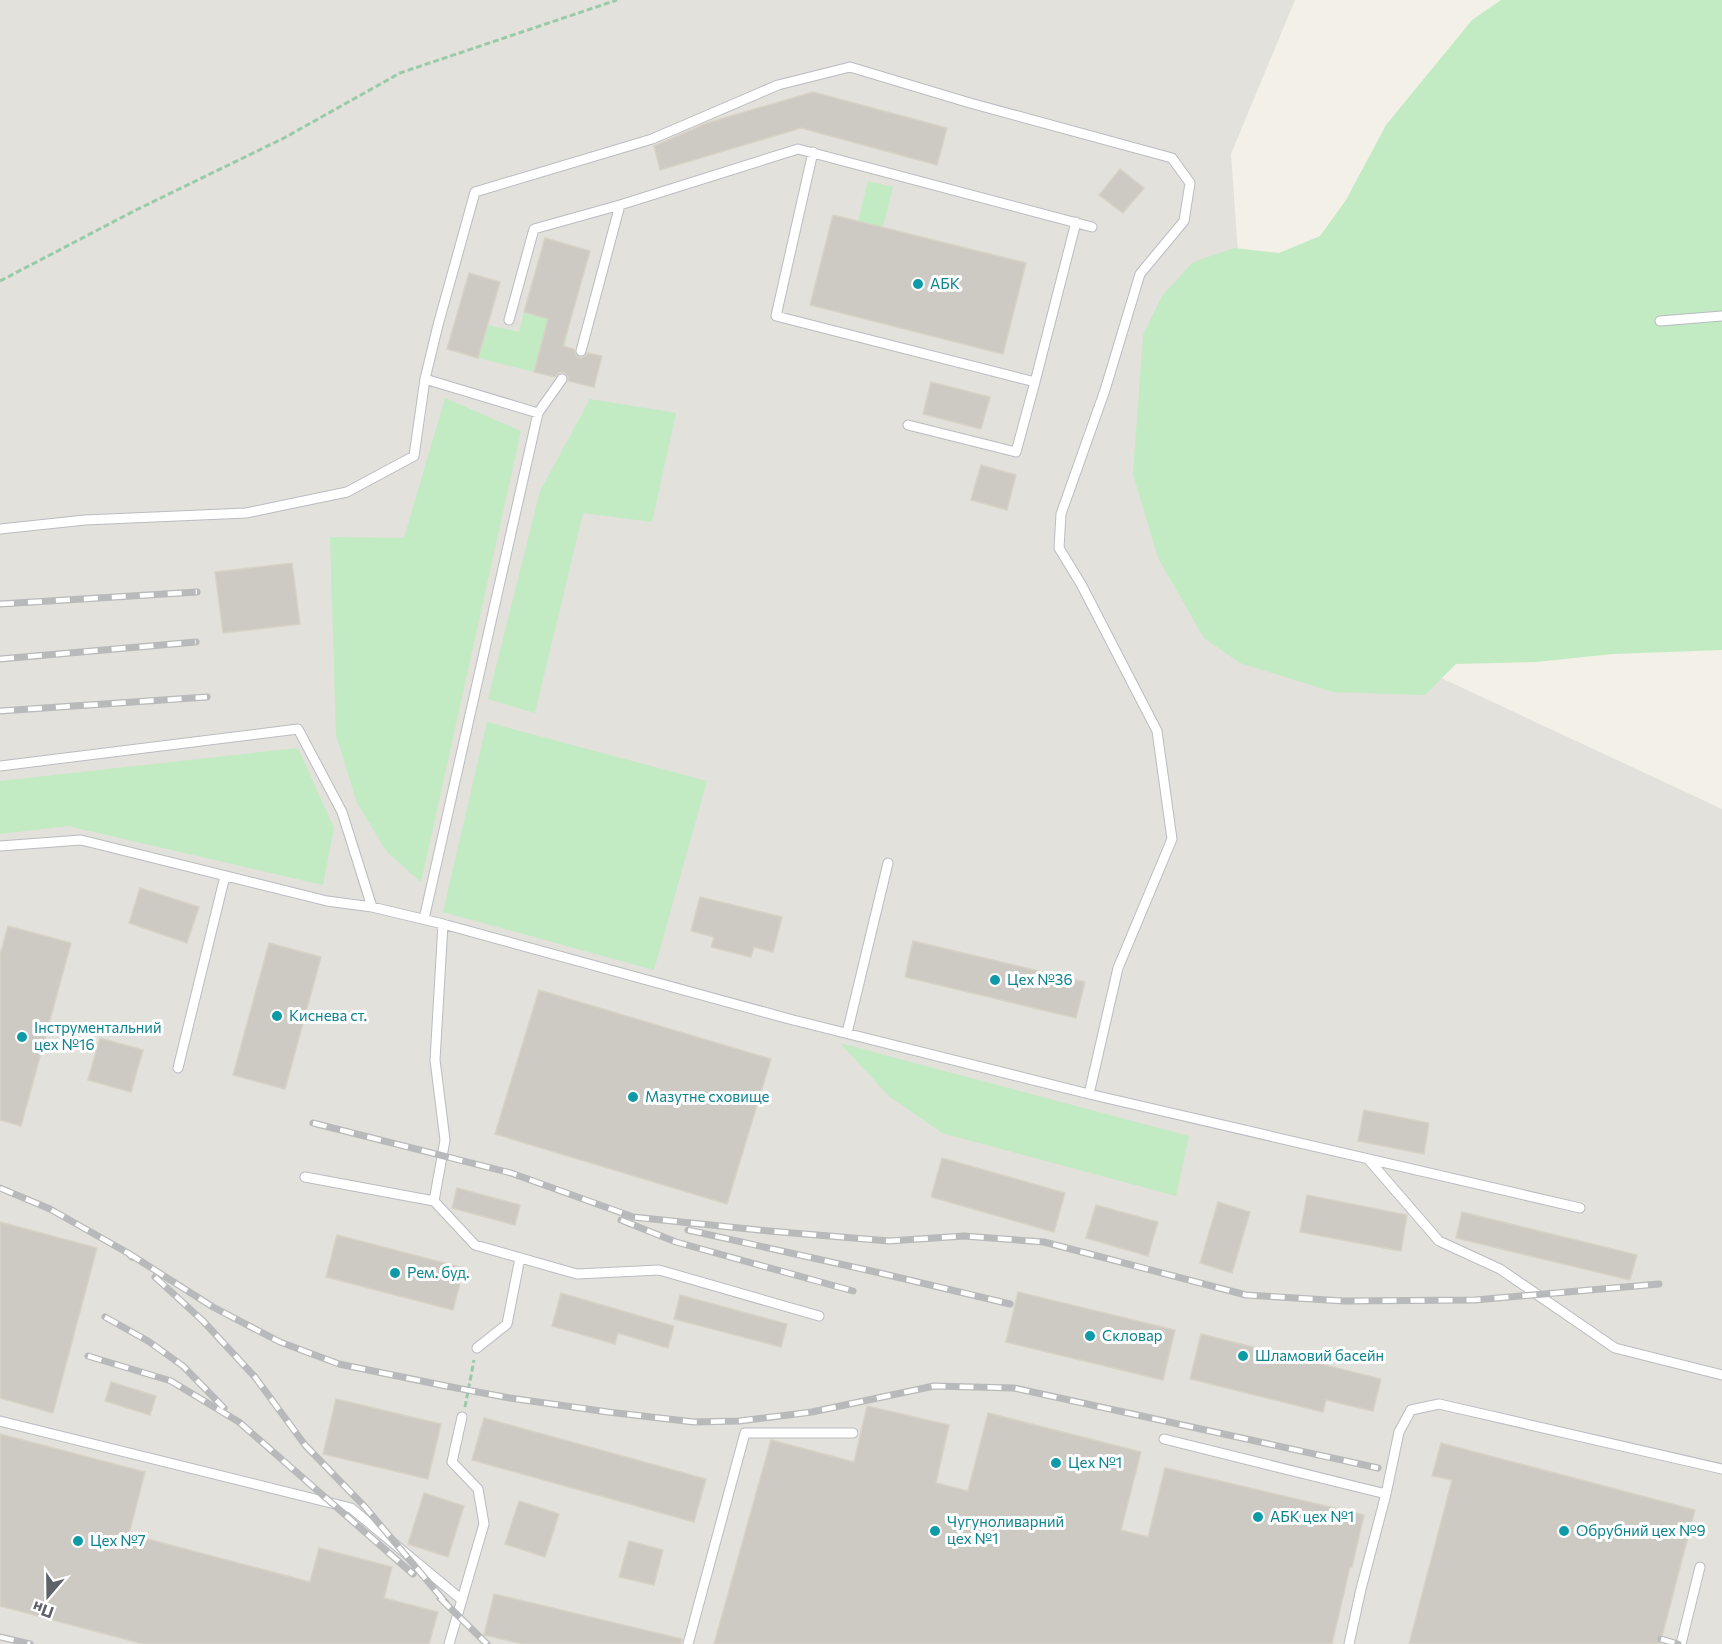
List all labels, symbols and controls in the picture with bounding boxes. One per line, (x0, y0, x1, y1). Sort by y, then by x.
place label: АБК (930, 274, 960, 292)
marker: АБК (911, 277, 925, 291)
place label: Цех №36 (1007, 970, 1072, 988)
marker: Цех №36 (988, 973, 1002, 987)
place label: Киснева ст. (289, 1006, 367, 1024)
marker: Киснева ст. (270, 1009, 284, 1023)
place label: Інструментальний цех №16 (34, 1018, 162, 1053)
marker: Інструментальний цех №16 (15, 1030, 29, 1044)
place label: Мазутне сховище (645, 1087, 770, 1105)
marker: Мазутне сховище (626, 1090, 640, 1104)
place label: Рем. буд. (407, 1263, 470, 1281)
marker: Рем. буд. (388, 1266, 402, 1280)
place label: Скловар (1102, 1326, 1162, 1344)
marker: Скловар (1083, 1329, 1097, 1343)
place label: Шламовий басейн (1255, 1346, 1384, 1364)
marker: Шламовий басейн (1236, 1349, 1250, 1363)
place label: Цех №1 (1068, 1453, 1122, 1471)
marker: Цех №1 (1049, 1456, 1063, 1470)
place label: АБК цех №1 (1270, 1507, 1354, 1525)
marker: АБК цех №1 (1251, 1510, 1265, 1524)
place label: Чугуноливарний цех №1 (947, 1512, 1064, 1547)
place label: Обрубний цех №9 (1576, 1521, 1706, 1539)
marker: Чугуноливарний цех №1 (928, 1524, 942, 1538)
marker: Обрубний цех №9 (1557, 1524, 1571, 1538)
place label: Цех №7 (90, 1531, 146, 1549)
marker: Цех №7 (71, 1534, 85, 1548)
north arrow (18, 1566, 78, 1626)
text: Пн (29, 1598, 56, 1623)

